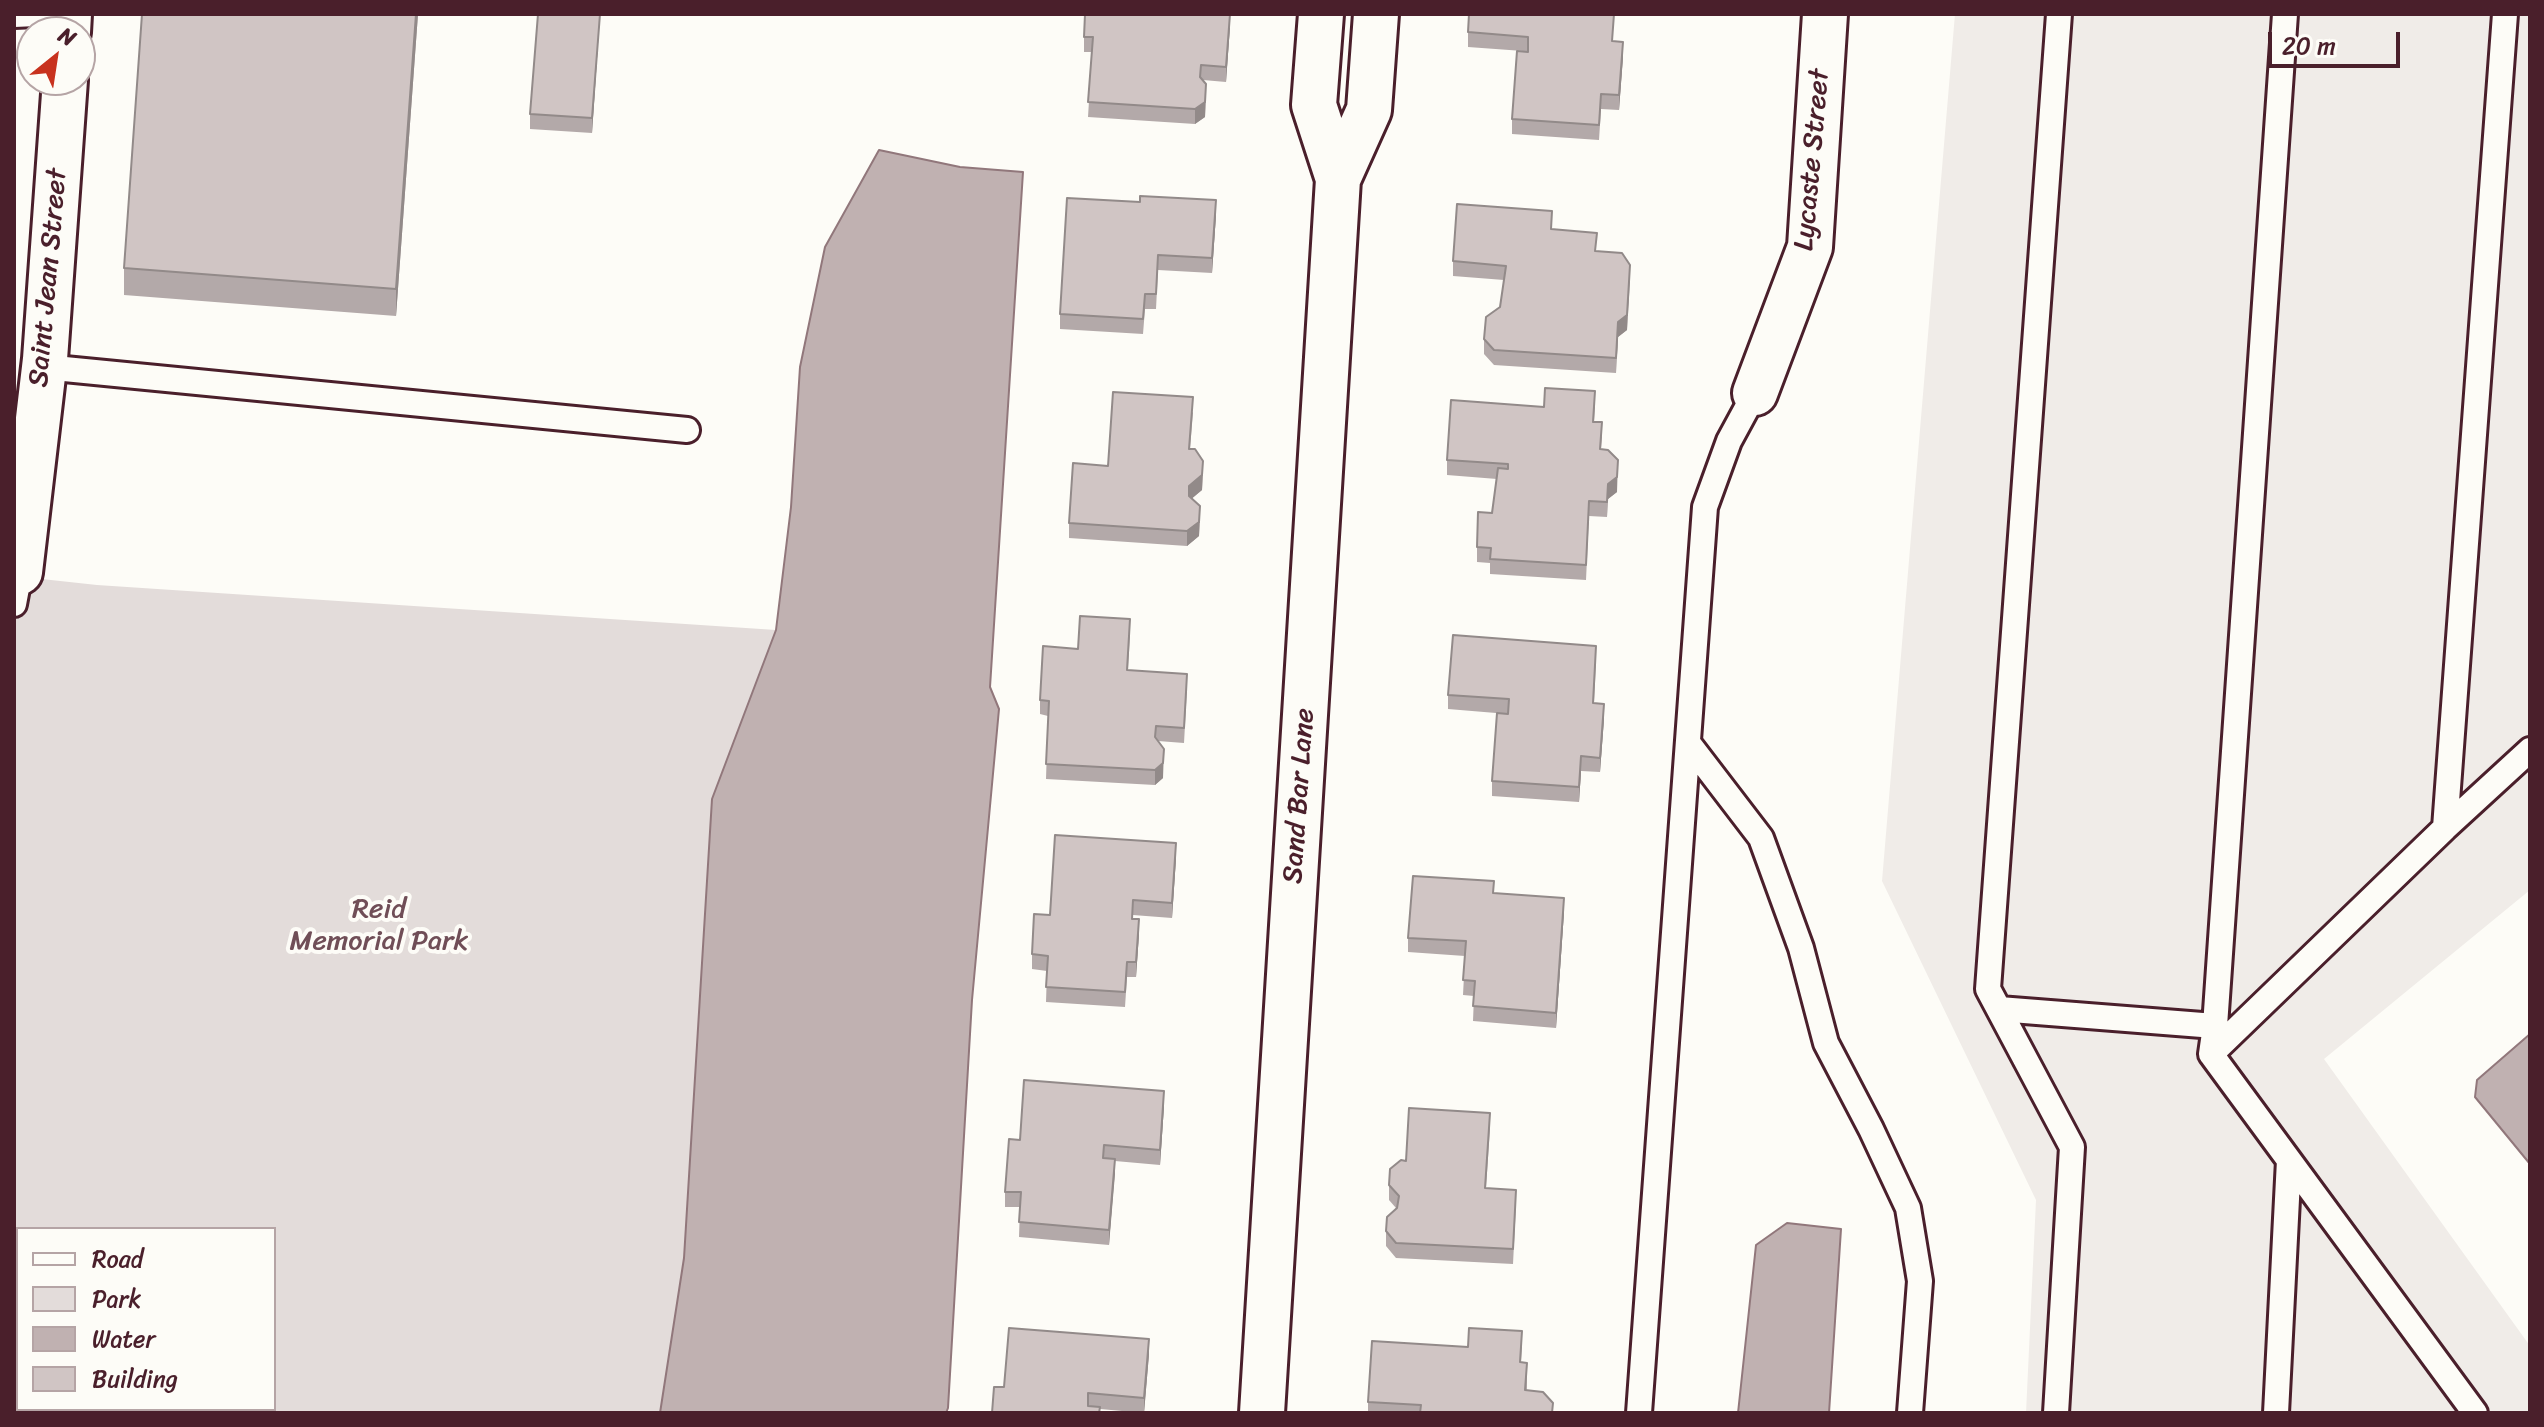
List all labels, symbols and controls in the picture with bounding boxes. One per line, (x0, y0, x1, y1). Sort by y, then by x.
north arrow (16, 16, 96, 96)
text: N (51, 16, 84, 57)
scale bar (2272, 16, 2404, 66)
text: 20 m (2282, 25, 2336, 67)
street label: Lycaste Street (1788, 68, 1838, 252)
street label: Saint Jean Street (23, 167, 75, 389)
street label: Sand Bar Lane (1277, 707, 1323, 885)
park label: Reid Memorial Park (290, 893, 468, 959)
legend (16, 1227, 276, 1411)
text: Road (92, 1238, 143, 1280)
text: Park (92, 1278, 141, 1320)
text: Water (92, 1318, 155, 1360)
text: Building (92, 1358, 178, 1400)

